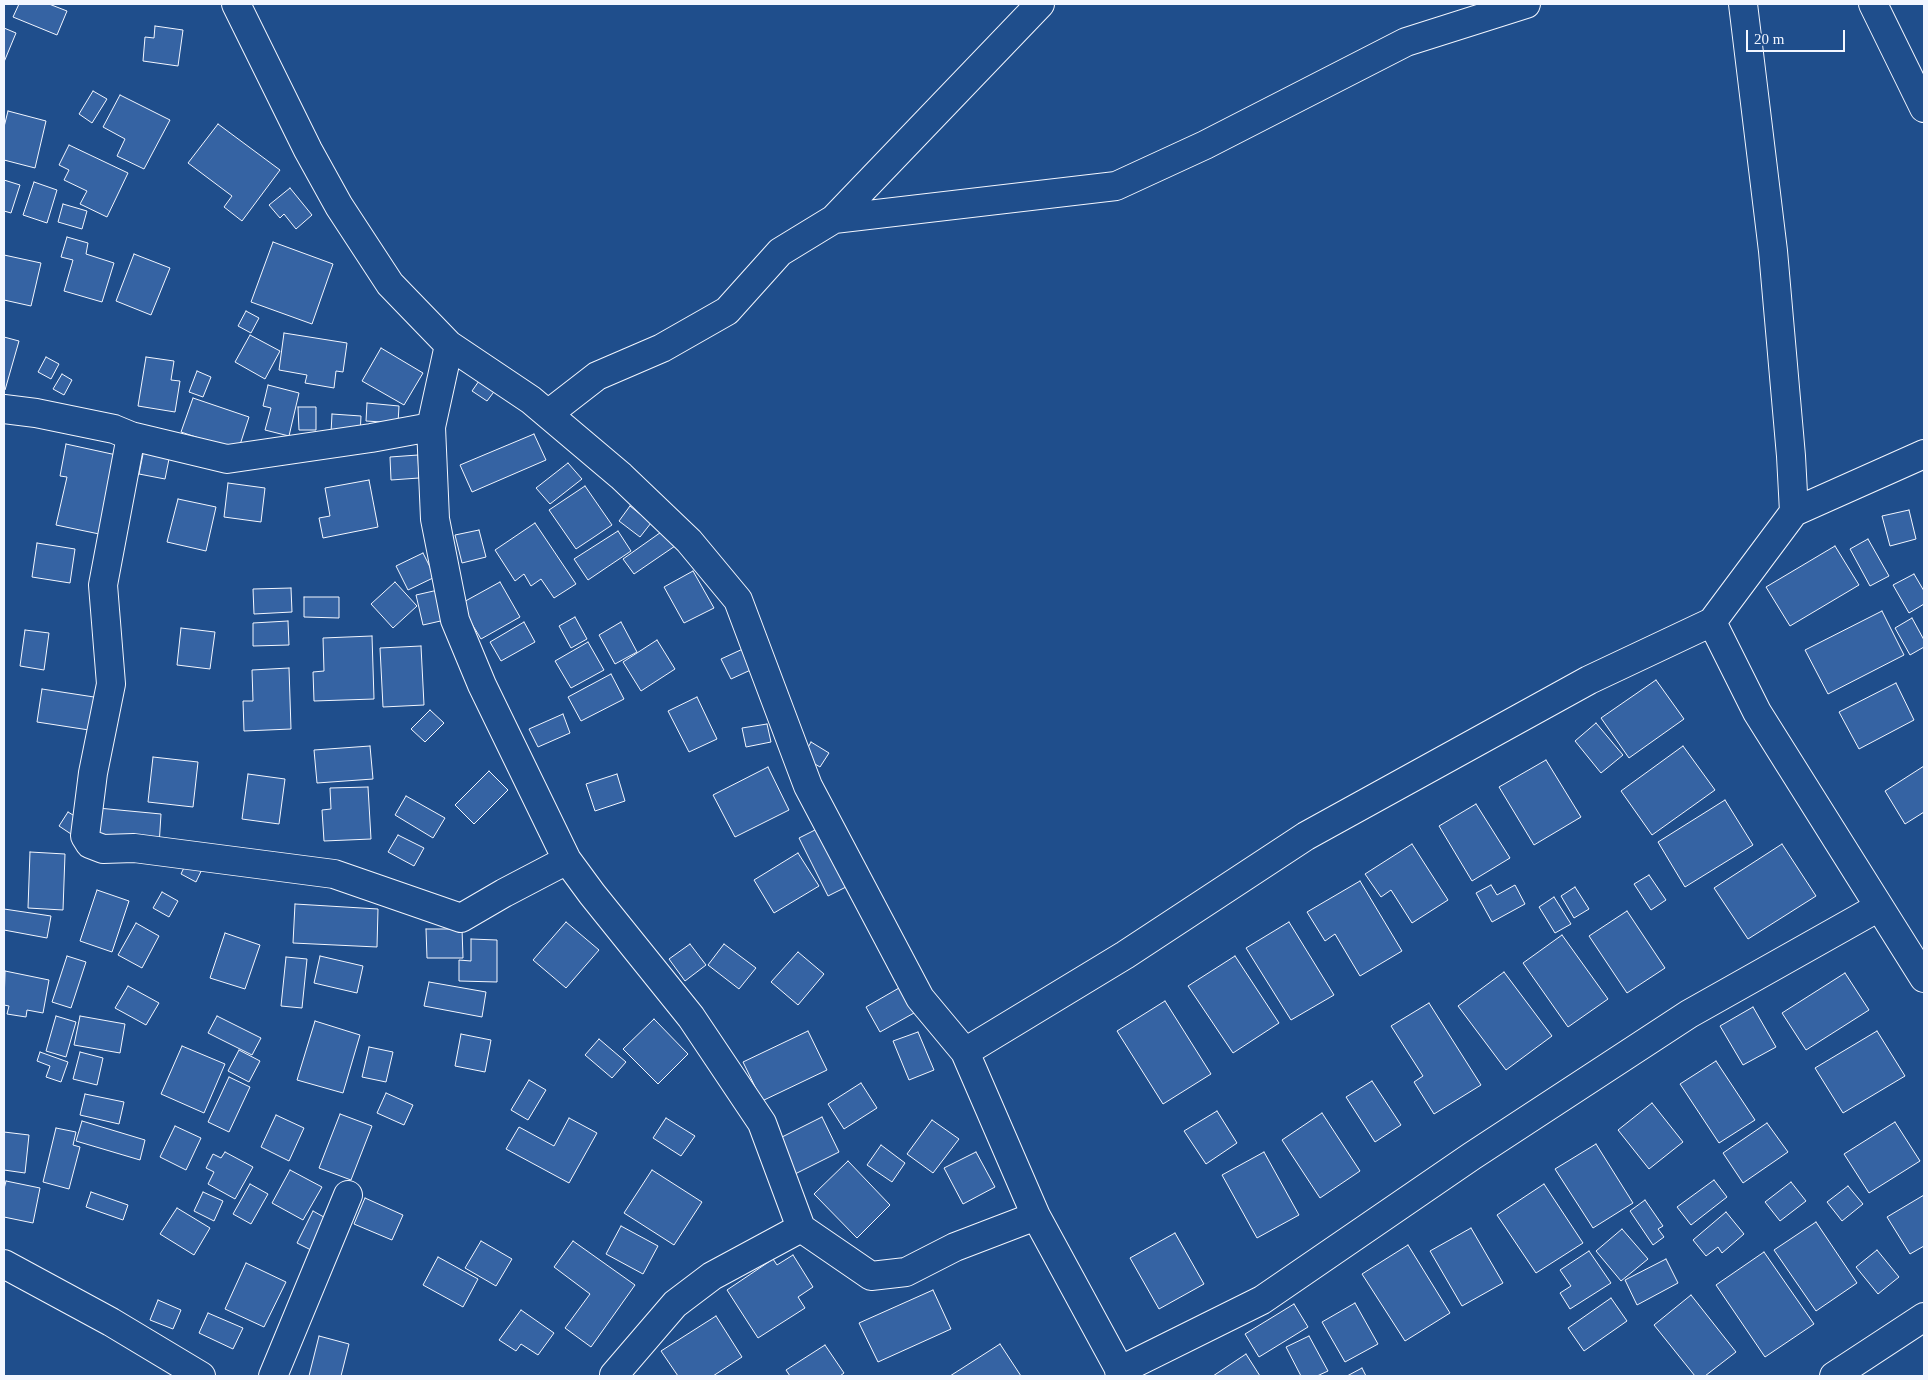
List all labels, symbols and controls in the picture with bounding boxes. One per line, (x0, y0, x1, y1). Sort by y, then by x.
scale bar (1748, 20, 1847, 52)
text: 20 m (1754, 31, 1784, 47)

